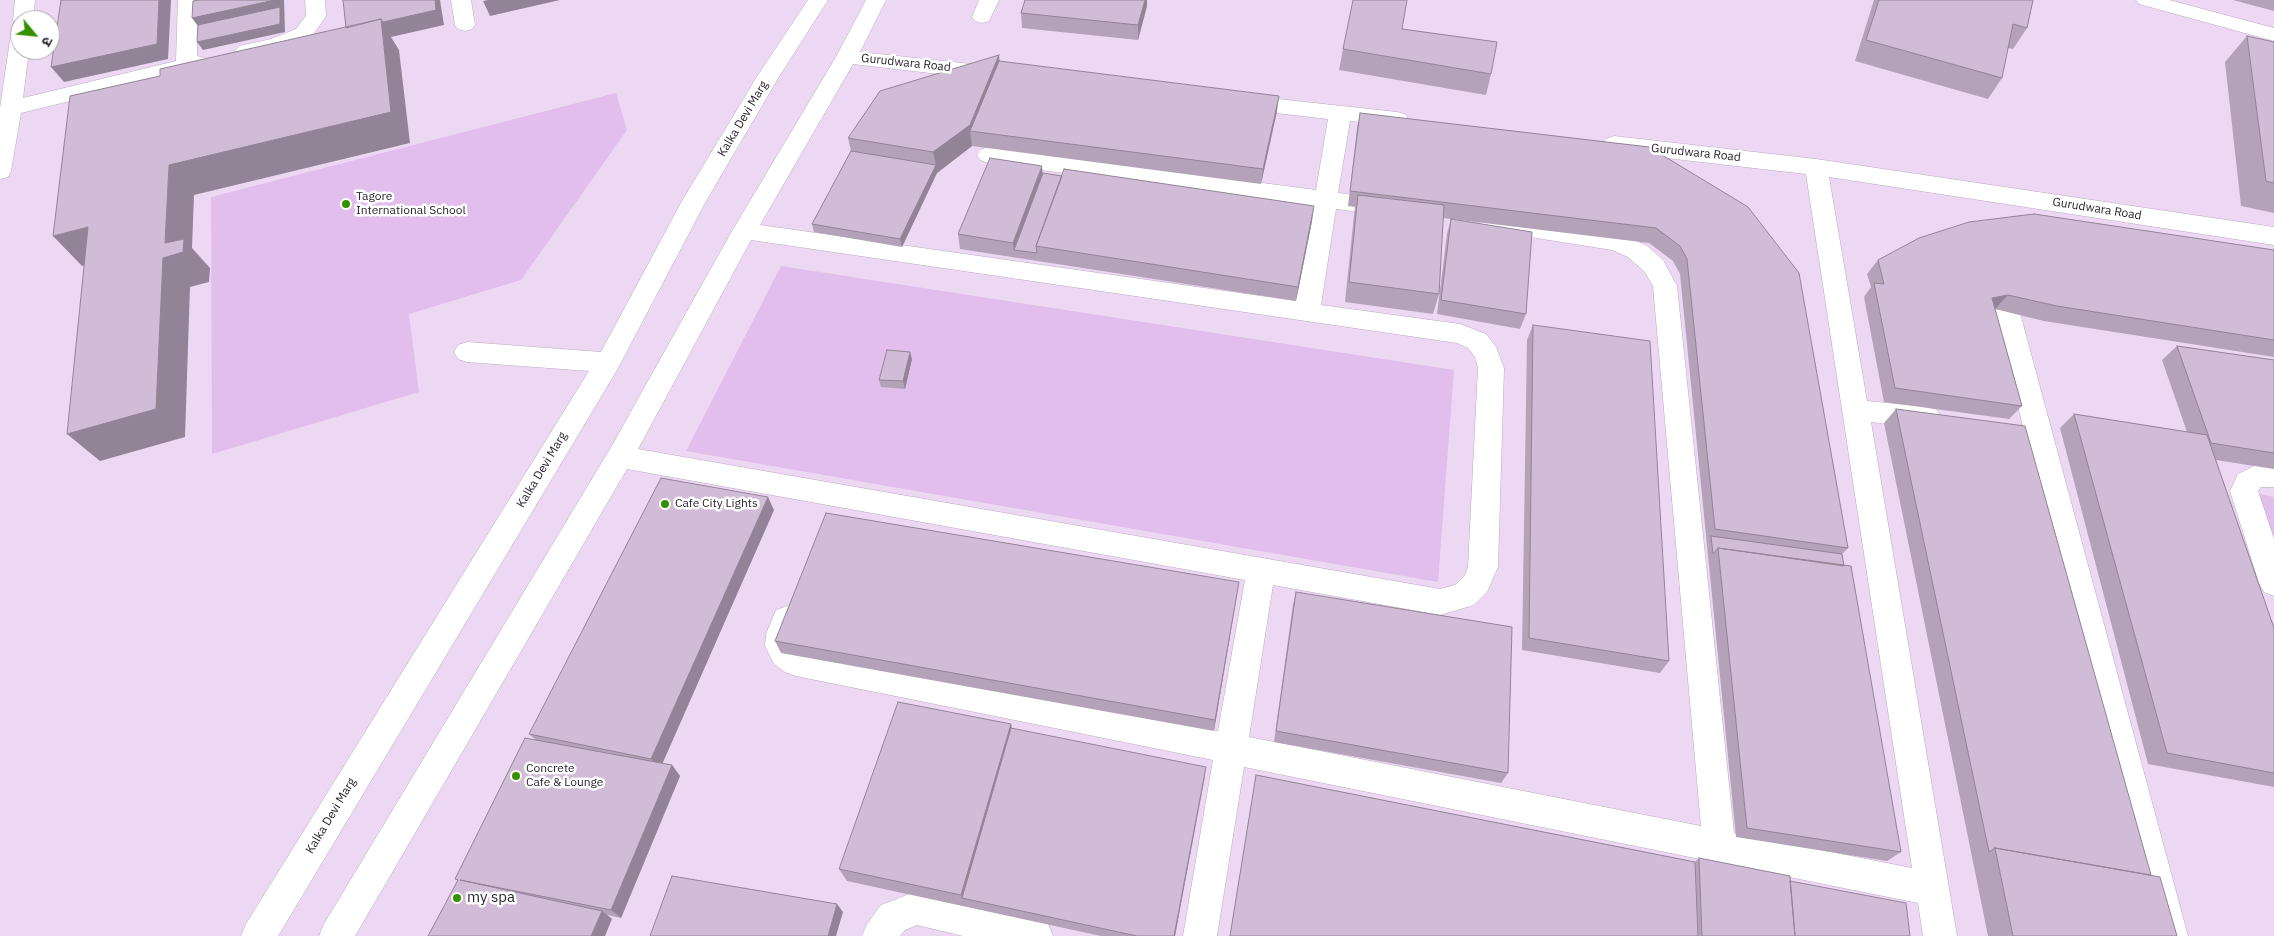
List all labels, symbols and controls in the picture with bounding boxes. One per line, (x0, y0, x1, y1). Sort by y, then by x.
north arrow (10, 10, 60, 60)
text: उ (37, 34, 57, 49)
street label: Gurudwara Road (860, 51, 952, 75)
street label: Kalka Devi Marg (715, 79, 771, 159)
street label: Gurudwara Road (1650, 141, 1742, 165)
place label: Tagore International School (356, 190, 466, 218)
street label: Gurudwara Road (2051, 195, 2143, 223)
marker: Tagore International School (340, 198, 352, 210)
street label: Kalka Devi Marg (514, 430, 570, 510)
place label: Cafe City Lights (675, 497, 758, 511)
marker: Cafe City Lights (659, 498, 671, 510)
place label: Concrete Cafe & Lounge (526, 762, 603, 790)
marker: Concrete Cafe & Lounge (510, 770, 522, 782)
street label: Kalka Devi Marg (303, 776, 359, 856)
place label: my spa (467, 889, 515, 907)
marker: my spa (451, 892, 463, 904)

